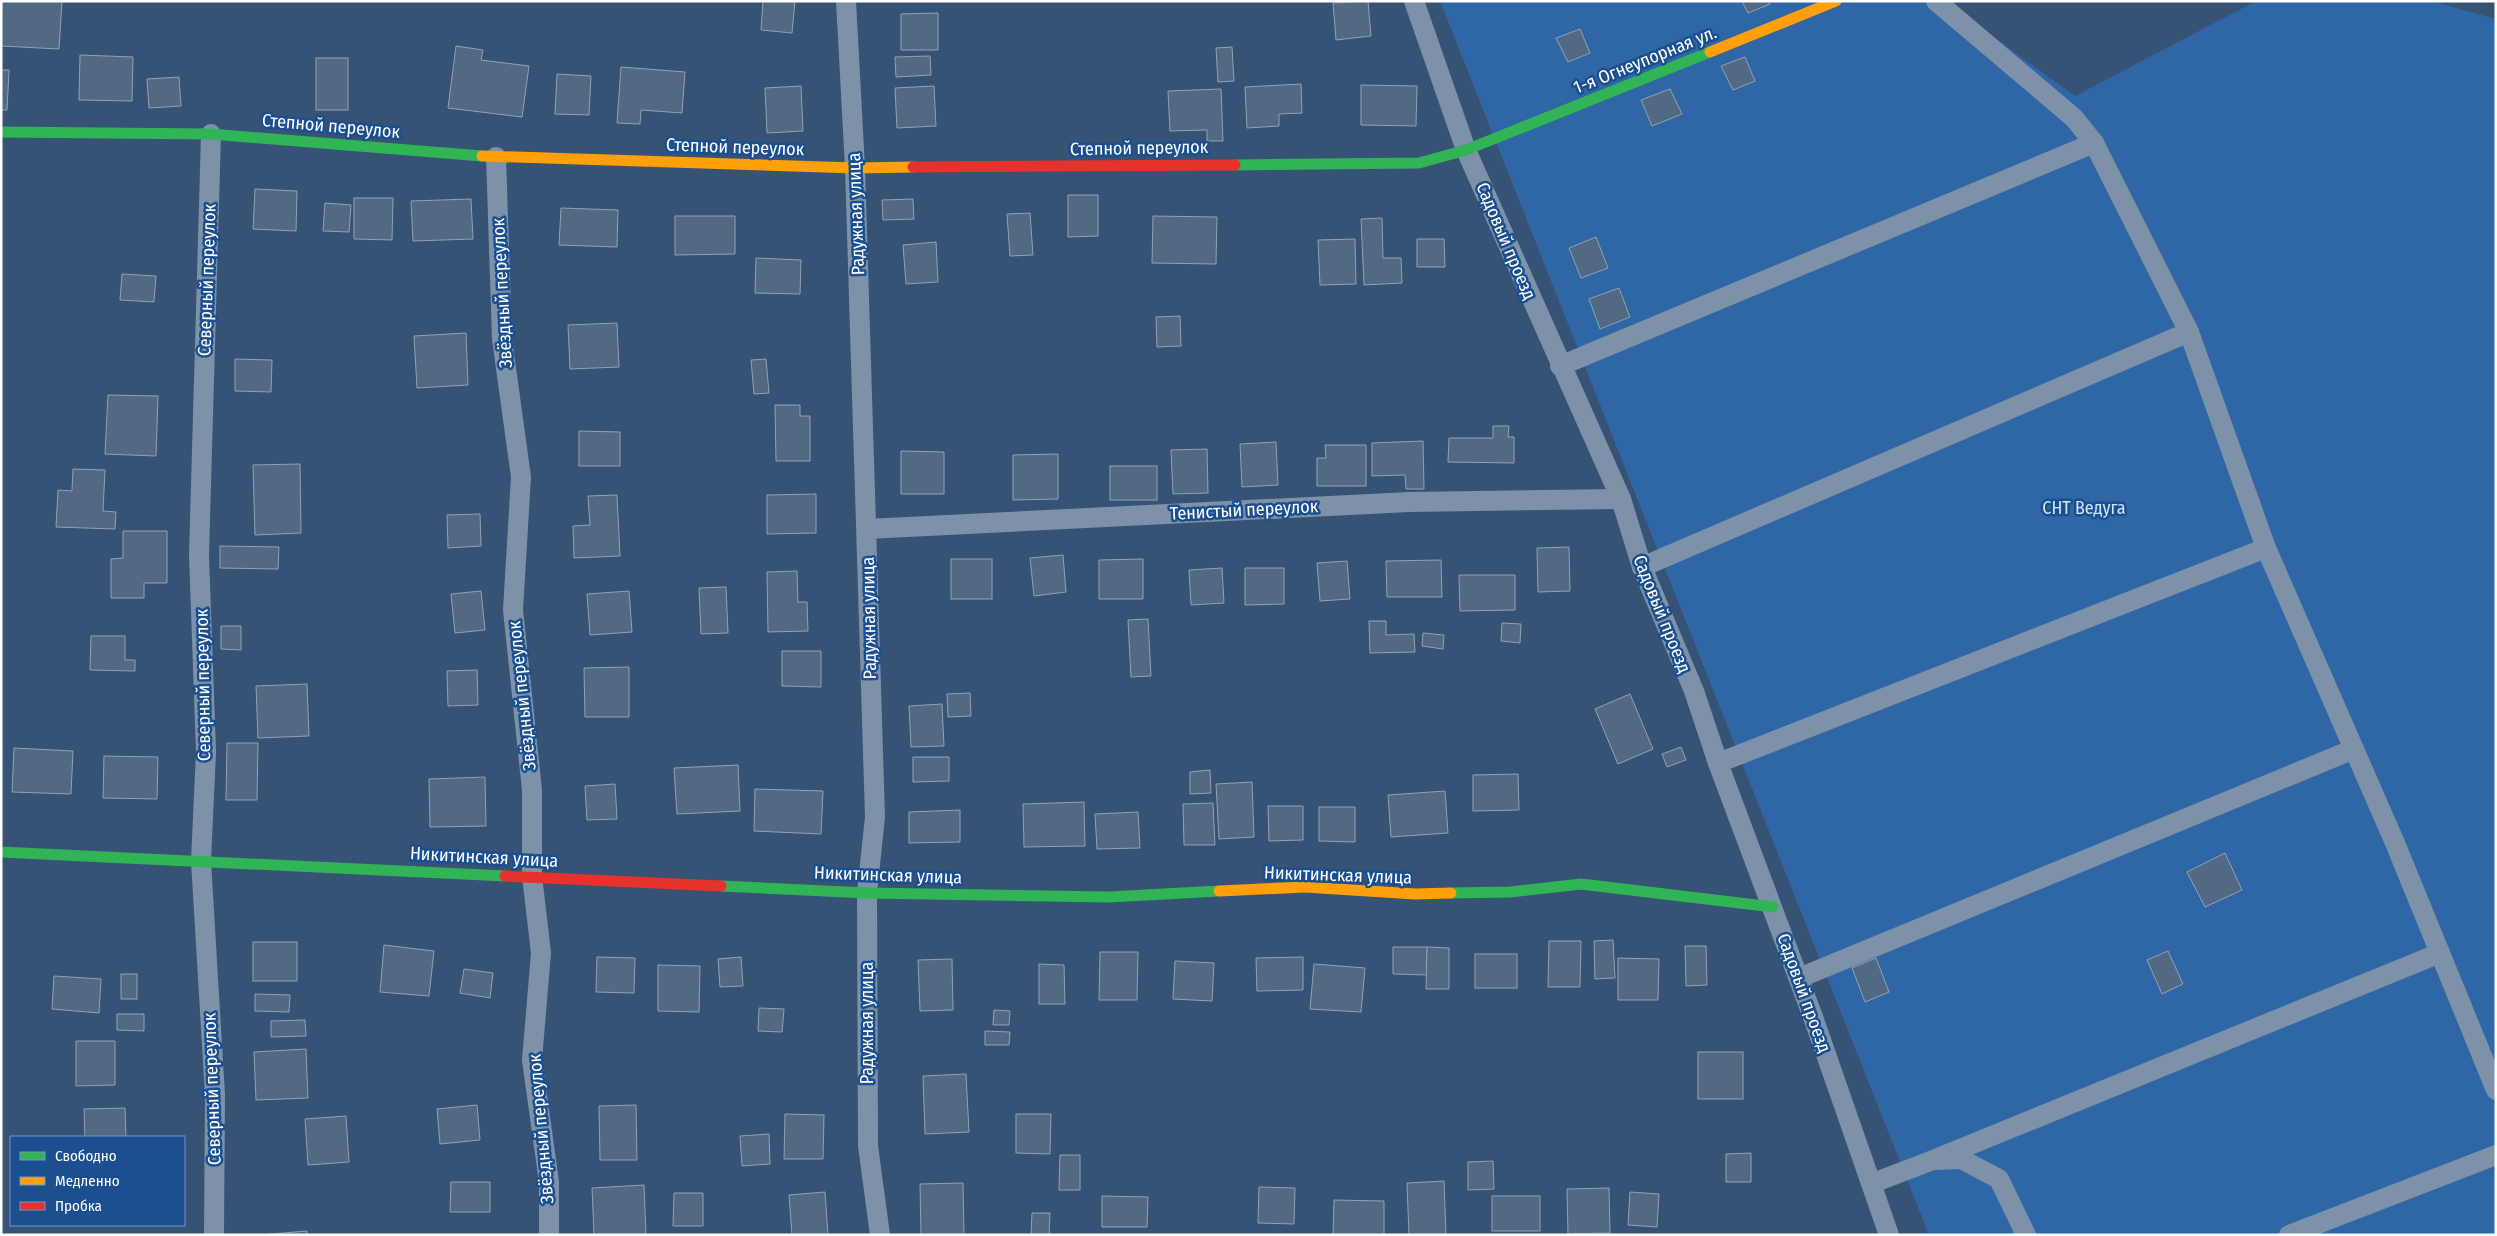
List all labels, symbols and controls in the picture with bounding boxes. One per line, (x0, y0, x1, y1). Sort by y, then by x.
street label: 1-я Огнеупорная ул. (1570, 21, 1720, 99)
street label: Степной переулок (261, 109, 401, 143)
street label: Степной переулок (666, 134, 805, 160)
street label: Степной переулок (1070, 136, 1209, 160)
street label: Радужная улица (843, 152, 869, 276)
street label: Садовый проезд (1471, 179, 1541, 303)
street label: Северный переулок (193, 203, 221, 357)
street label: Звёздный переулок (487, 217, 517, 369)
street label: Тенистый переулок (1169, 495, 1319, 525)
park label: СНТ Ведуга (2042, 497, 2126, 519)
street label: Садовый проезд (1628, 552, 1696, 676)
street label: Радужная улица (857, 556, 881, 679)
street label: Северный переулок (191, 608, 215, 761)
street label: Звёздный переулок (503, 620, 541, 772)
street label: Никитинская улица (409, 842, 559, 872)
street label: Никитинская улица (814, 861, 963, 889)
street label: Никитинская улица (1264, 861, 1413, 889)
street label: Садовый проезд (1772, 930, 1836, 1056)
street label: Радужная улица (856, 962, 878, 1084)
street label: Северный переулок (198, 1012, 226, 1166)
street label: Звёздный переулок (523, 1053, 559, 1205)
legend (10, 1136, 185, 1226)
text: Свободно (55, 1147, 117, 1165)
text: Медленно (55, 1172, 120, 1190)
text: Пробка (55, 1197, 102, 1215)

